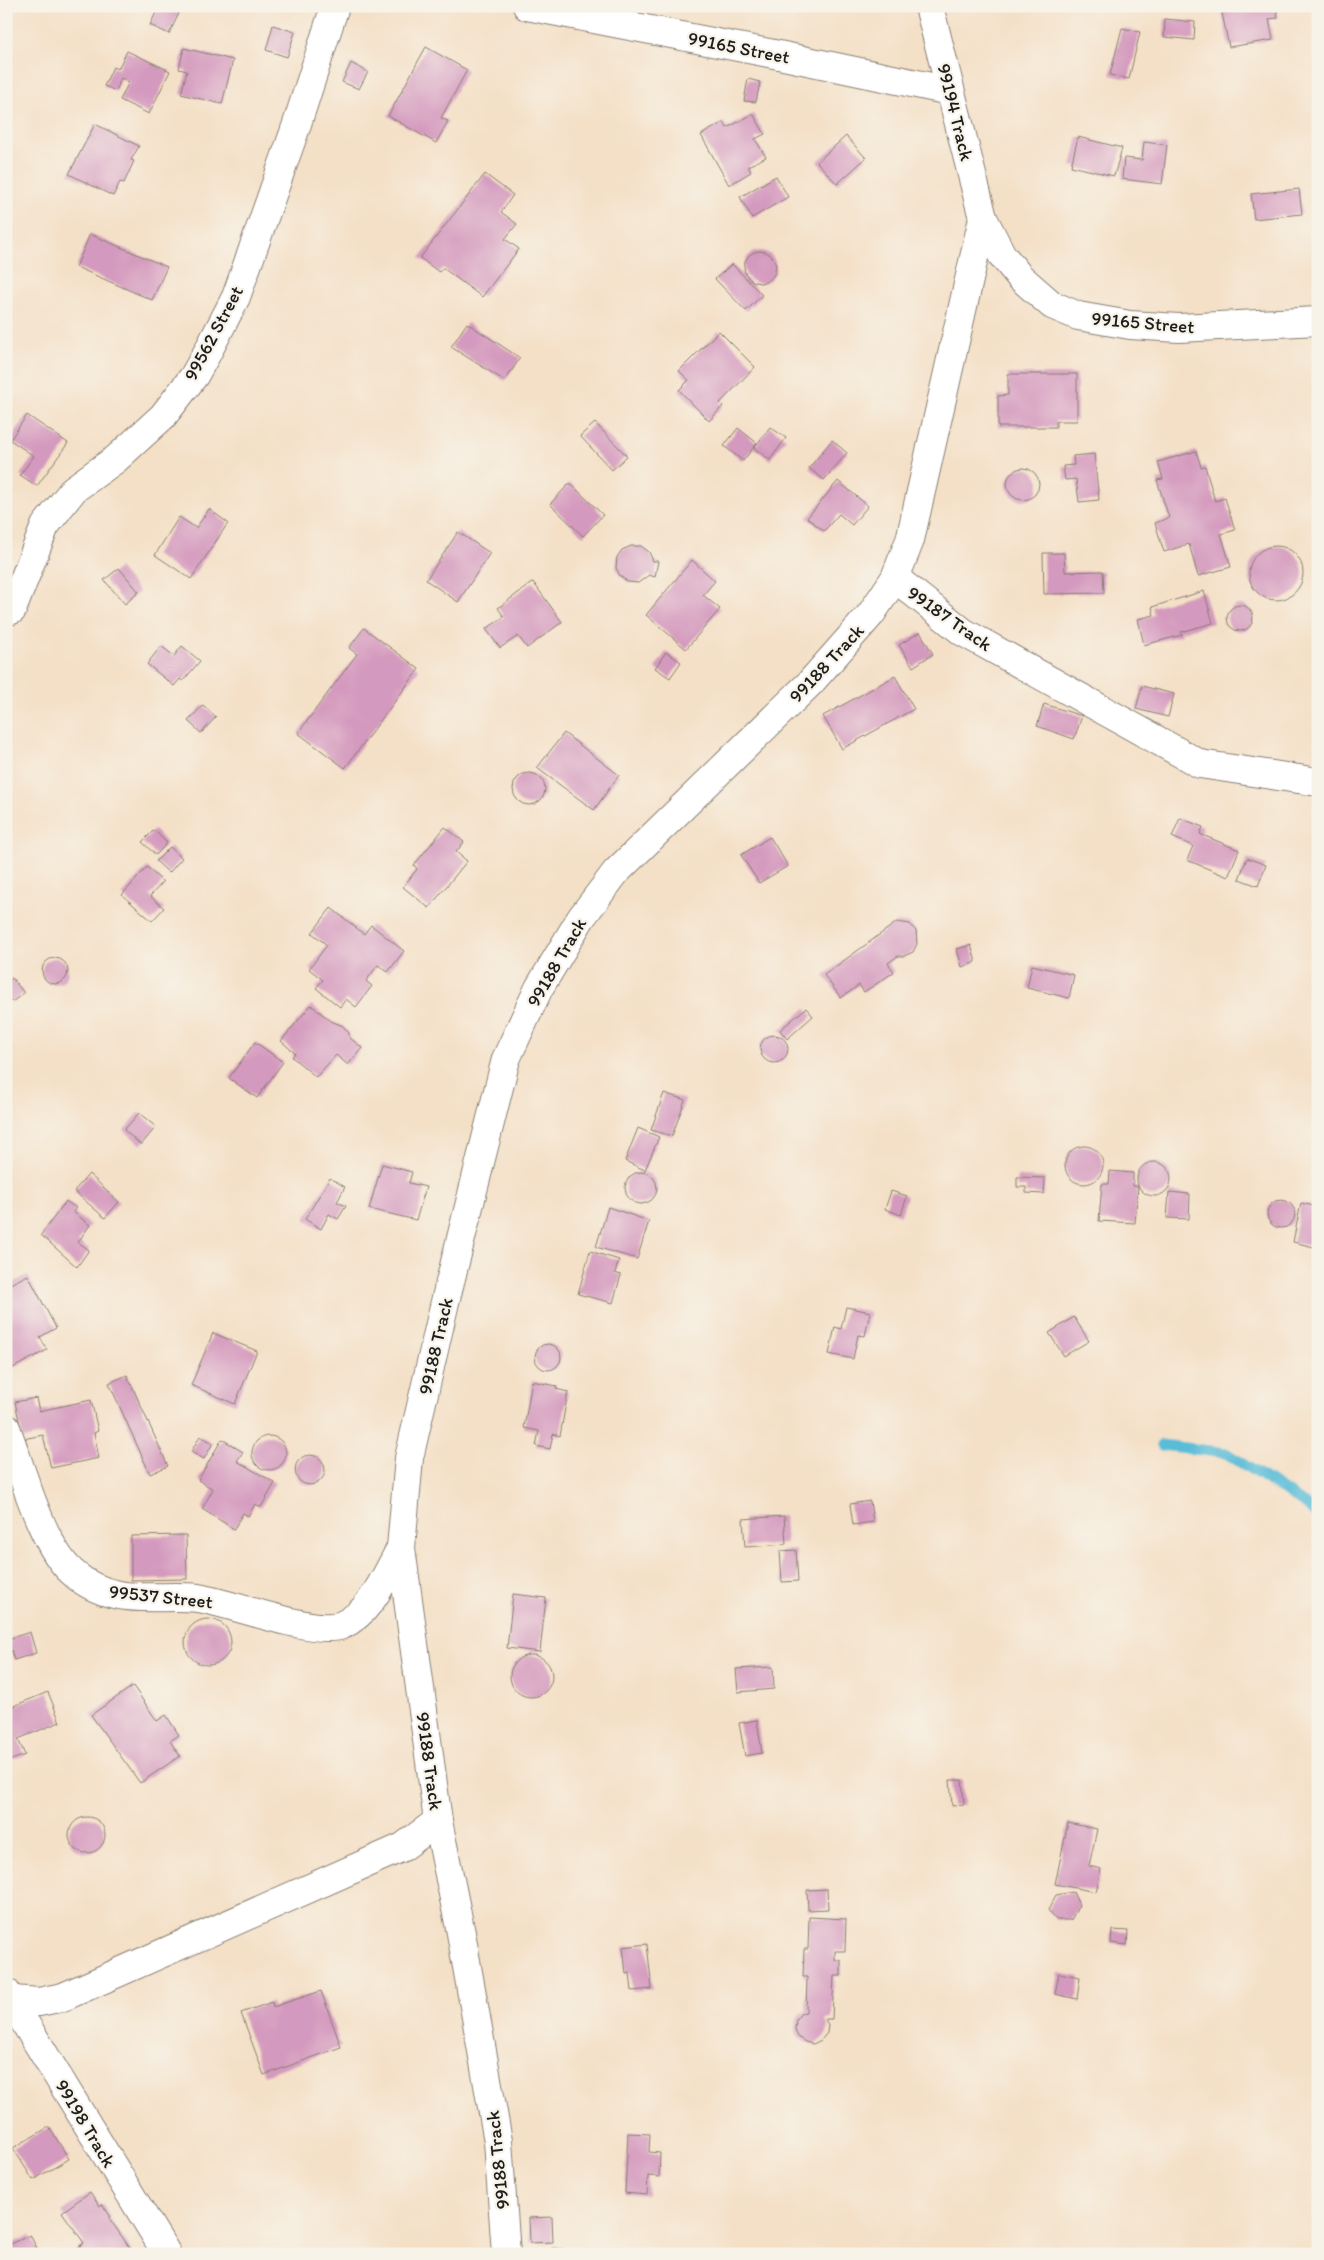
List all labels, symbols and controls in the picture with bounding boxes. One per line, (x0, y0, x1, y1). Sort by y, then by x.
street label: 99165 Street (686, 26, 792, 69)
street label: 99194 Track (932, 61, 979, 163)
street label: 99562 Street (179, 282, 248, 385)
street label: 99165 Street (1091, 307, 1195, 338)
street label: 99187 Track (903, 581, 997, 656)
street label: 99188 Track (784, 619, 869, 707)
street label: 99188 Track (522, 913, 591, 1011)
street label: 99188 Track (413, 1295, 458, 1397)
street label: 99537 Street (108, 1580, 214, 1613)
street label: 99188 Track (411, 1710, 448, 1812)
street label: 99198 Track (50, 2075, 121, 2172)
street label: 99188 Track (481, 2109, 514, 2210)

